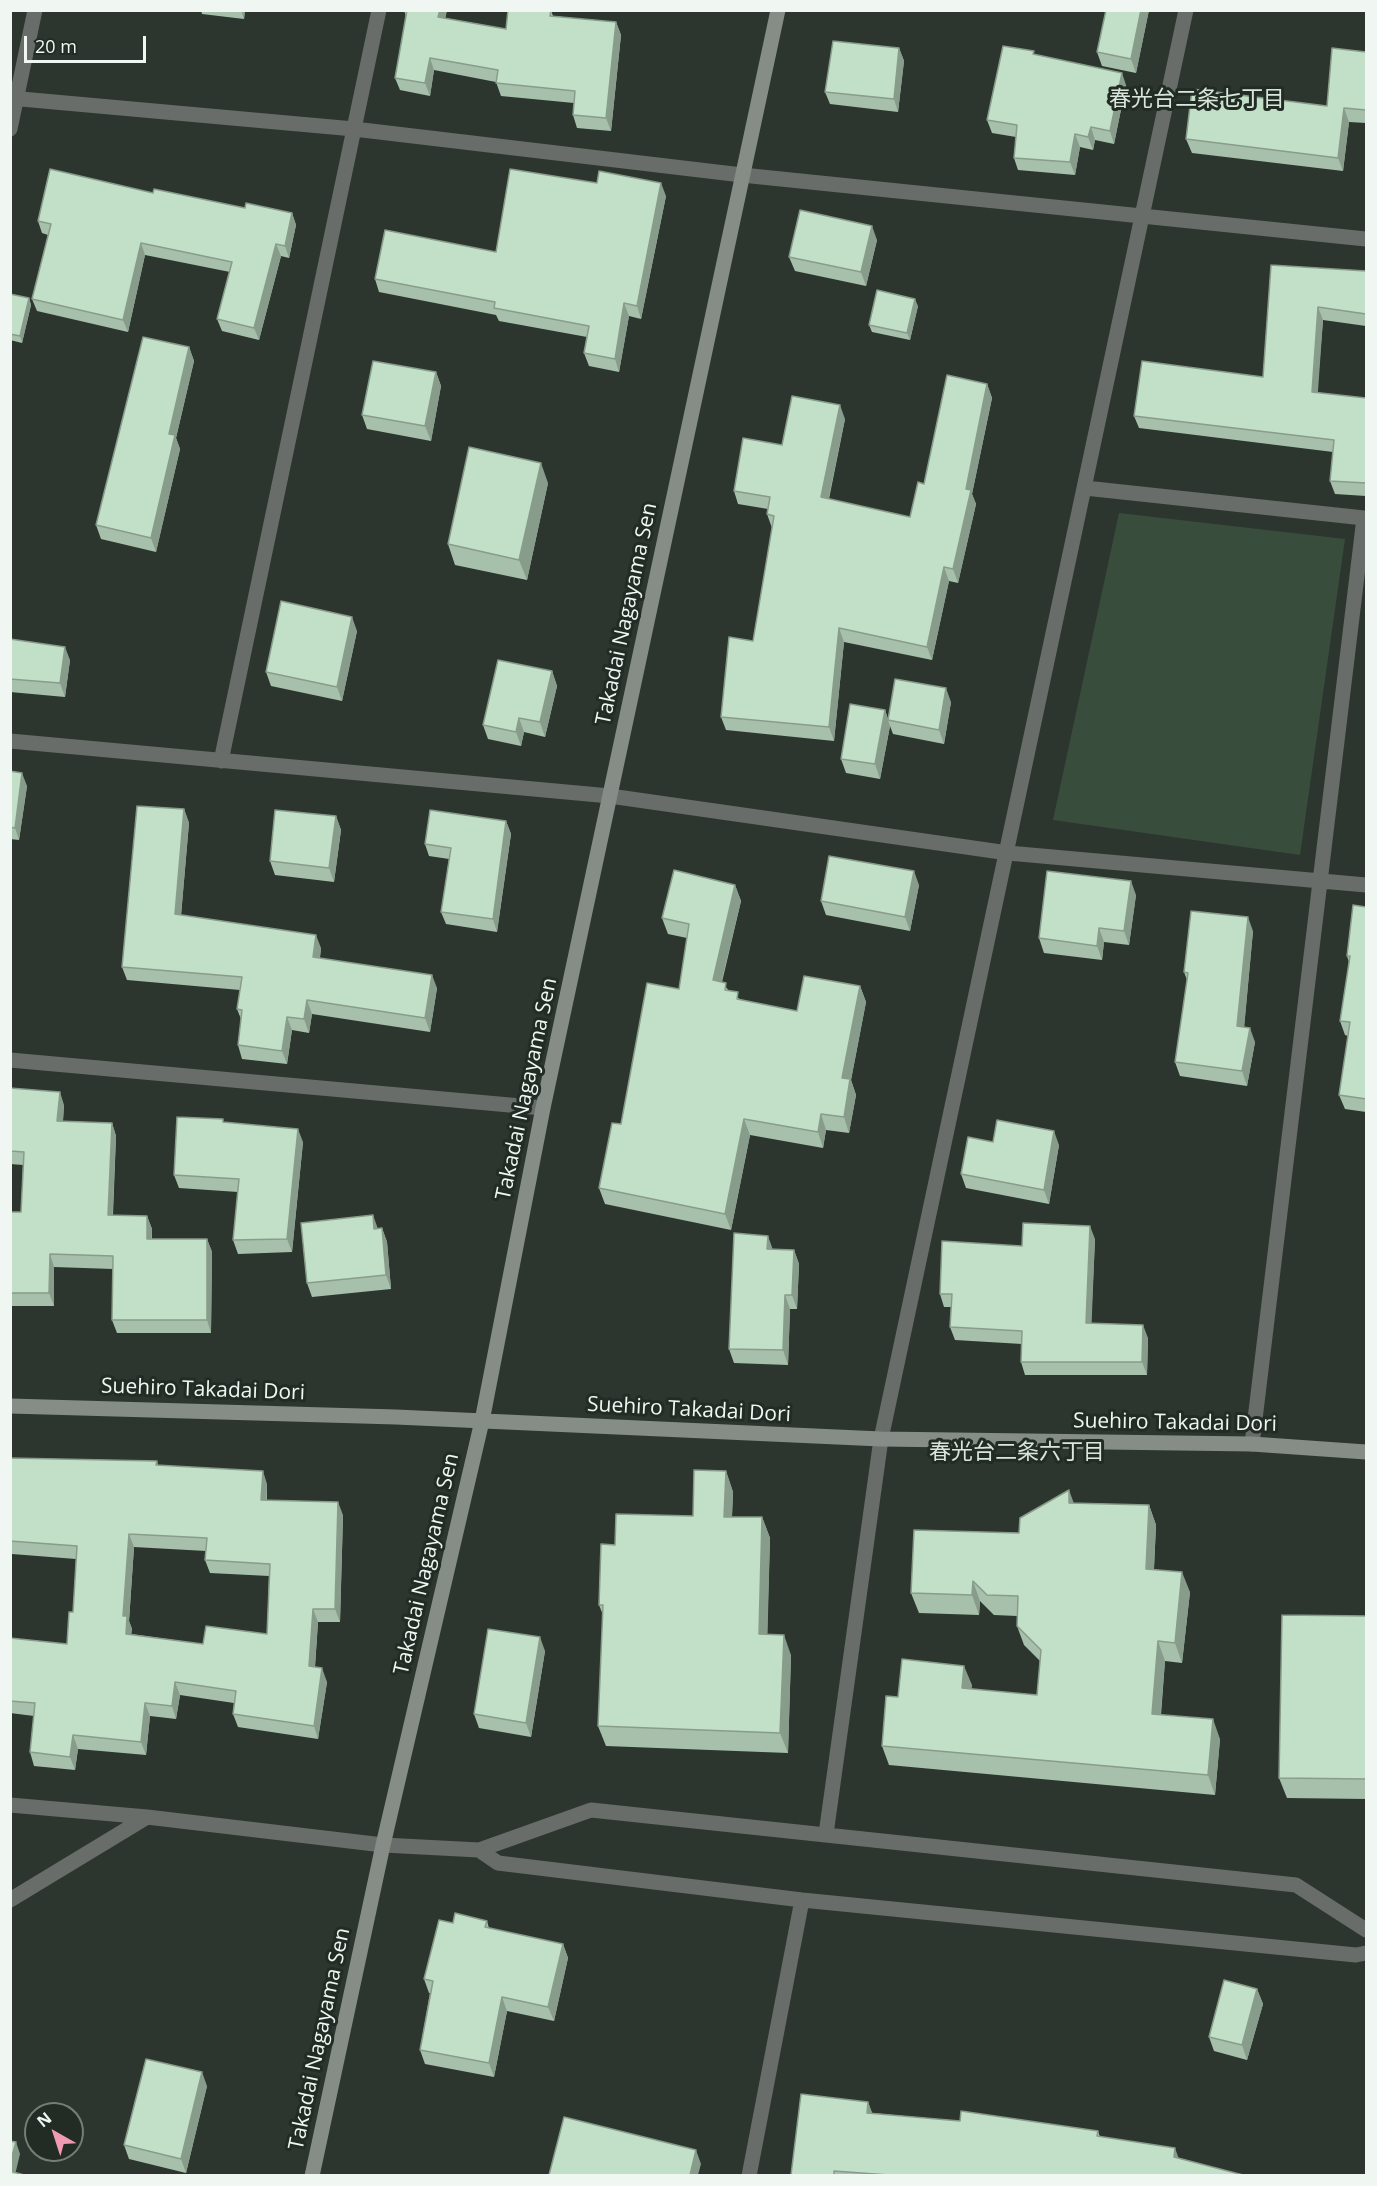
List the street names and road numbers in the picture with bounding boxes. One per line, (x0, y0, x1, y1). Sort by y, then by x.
street label: Takadai Nagayama Sen (591, 501, 663, 727)
street label: Takadai Nagayama Sen (491, 976, 563, 1202)
street label: Suehiro Takadai Dori (101, 1374, 305, 1406)
street label: Suehiro Takadai Dori (586, 1392, 792, 1428)
street label: Suehiro Takadai Dori (1073, 1409, 1277, 1437)
street label: Takadai Nagayama Sen (389, 1451, 465, 1677)
street label: Takadai Nagayama Sen (284, 1926, 356, 2152)

